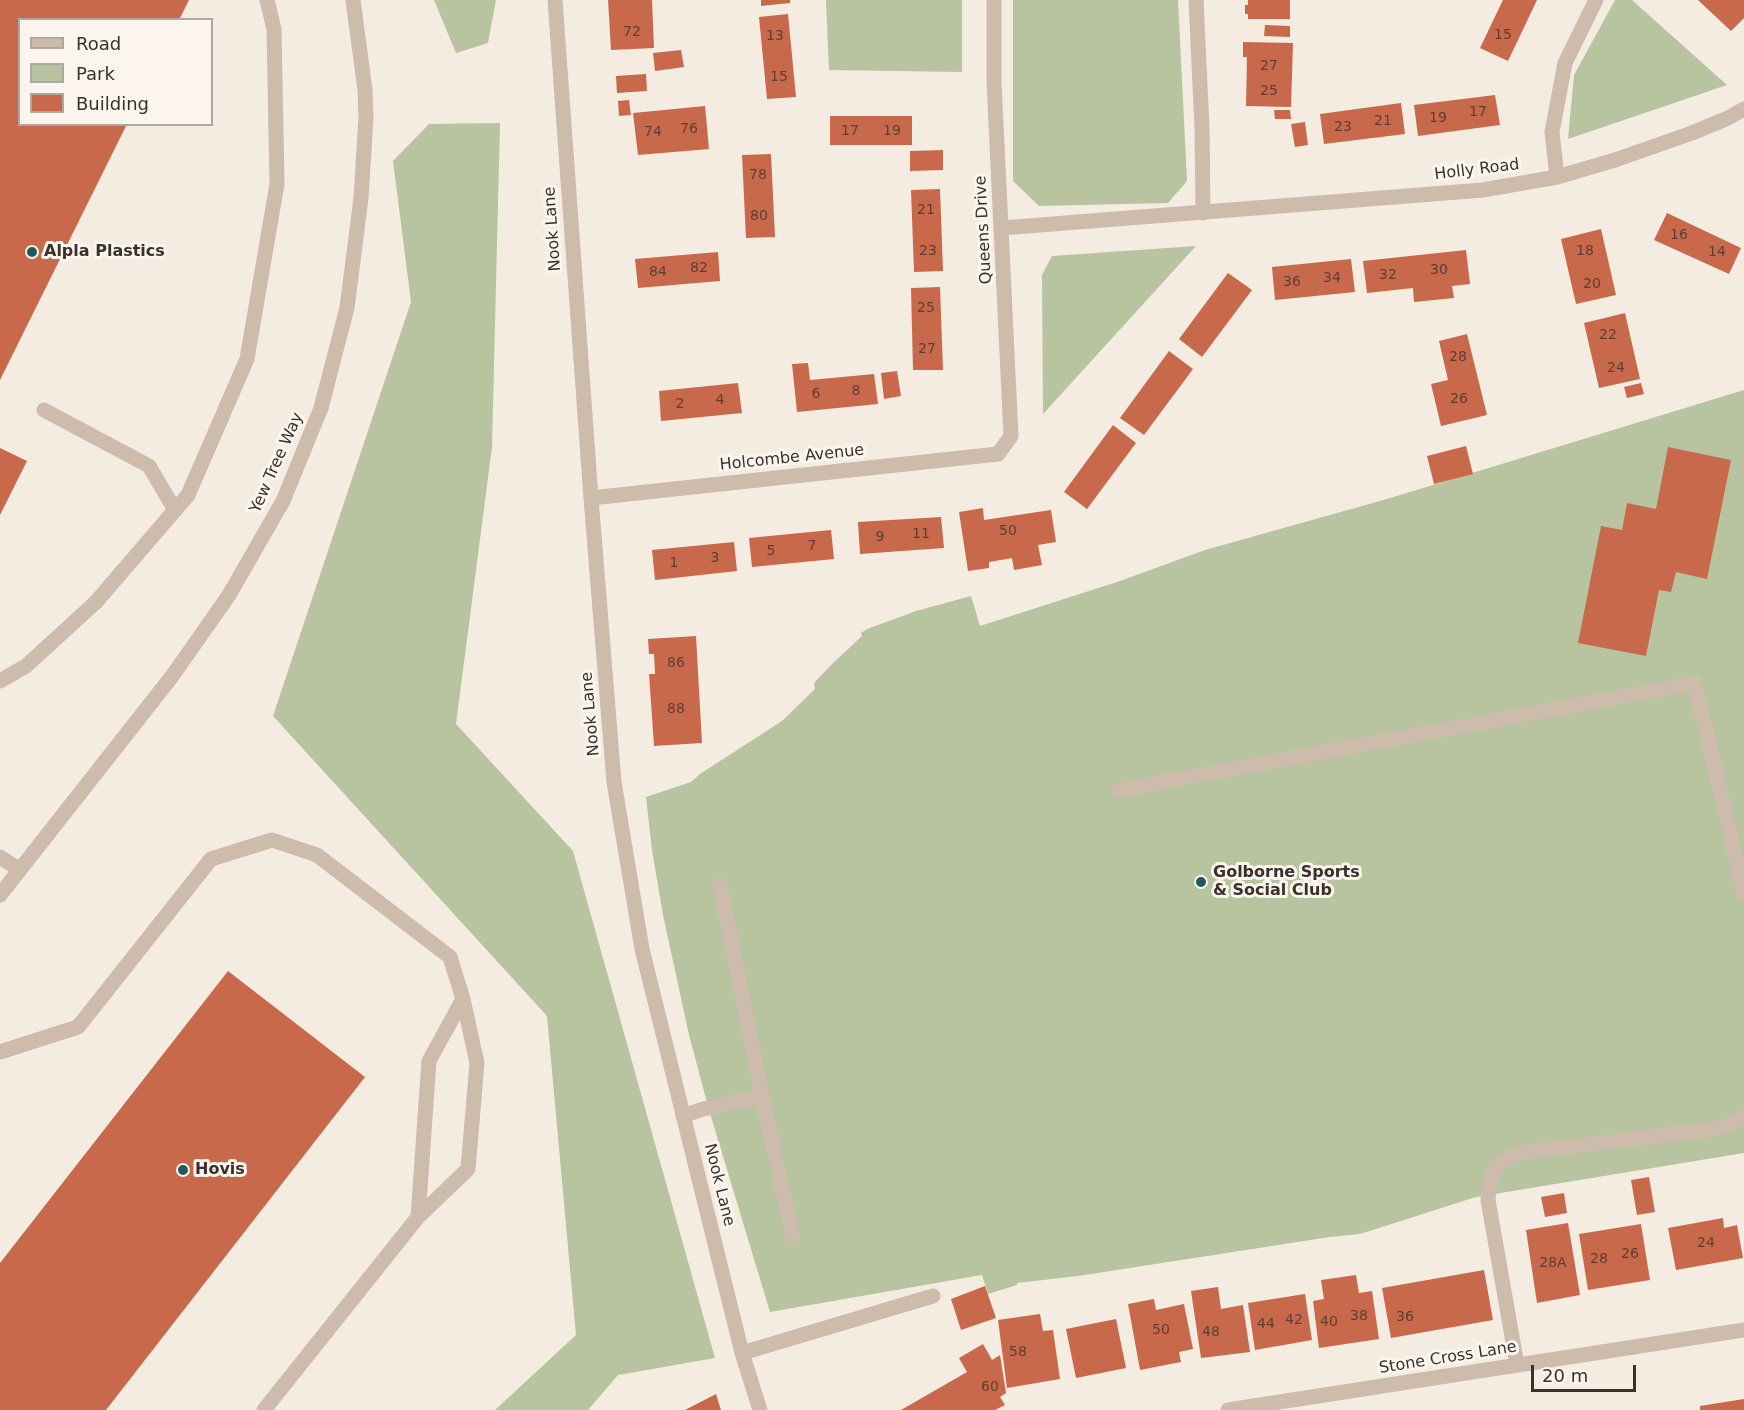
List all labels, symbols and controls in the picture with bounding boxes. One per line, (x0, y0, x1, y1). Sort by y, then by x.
legend (18, 18, 213, 126)
house number: 72 (623, 24, 641, 40)
house number: 15 (1494, 27, 1512, 43)
house number: 13 (766, 28, 784, 44)
text: Road (76, 33, 121, 54)
house number: 27 (1260, 58, 1278, 74)
text: Park (76, 63, 115, 84)
house number: 15 (770, 69, 788, 85)
house number: 25 (1260, 83, 1278, 99)
text: Building (76, 93, 149, 114)
house number: 17 (1469, 104, 1487, 120)
house number: 19 (1429, 110, 1447, 126)
house number: 21 (1374, 113, 1392, 129)
house number: 23 (1334, 119, 1352, 135)
house number: 76 (680, 121, 698, 137)
house number: 17 (841, 123, 859, 139)
house number: 19 (883, 123, 901, 139)
house number: 74 (644, 124, 662, 140)
street label: Holly Road (1433, 155, 1521, 185)
house number: 78 (749, 167, 767, 183)
street label: Queens Drive (972, 175, 996, 285)
street label: Nook Lane (540, 186, 566, 272)
house number: 21 (917, 202, 935, 218)
house number: 80 (750, 208, 768, 224)
house number: 16 (1670, 227, 1688, 243)
place label: Alpla Plastics (44, 242, 165, 262)
house number: 23 (919, 243, 937, 259)
house number: 18 (1576, 243, 1594, 259)
house number: 14 (1708, 244, 1726, 260)
marker: Alpla Plastics (25, 245, 39, 259)
house number: 82 (690, 260, 708, 276)
house number: 30 (1430, 262, 1448, 278)
house number: 84 (649, 264, 667, 280)
house number: 32 (1379, 267, 1397, 283)
house number: 34 (1323, 270, 1341, 286)
house number: 36 (1283, 274, 1301, 290)
house number: 20 (1583, 276, 1601, 292)
house number: 25 (917, 300, 935, 316)
house number: 22 (1599, 327, 1617, 343)
house number: 27 (918, 341, 936, 357)
house number: 28 (1449, 349, 1467, 365)
house number: 24 (1607, 360, 1625, 376)
house number: 8 (852, 383, 860, 399)
house number: 6 (812, 386, 820, 402)
house number: 26 (1450, 391, 1468, 407)
house number: 4 (716, 392, 724, 408)
house number: 2 (676, 396, 684, 412)
street label: Yew Tree Way (246, 410, 308, 516)
street label: Holcombe Avenue (719, 441, 865, 475)
house number: 50 (999, 523, 1017, 539)
house number: 11 (912, 526, 930, 542)
house number: 9 (876, 529, 884, 545)
house number: 7 (808, 538, 816, 554)
house number: 5 (767, 543, 775, 559)
house number: 3 (711, 550, 719, 566)
house number: 1 (670, 555, 678, 571)
house number: 86 (667, 655, 685, 671)
street label: Nook Lane (578, 671, 604, 757)
house number: 88 (667, 701, 685, 717)
place label: Golborne Sports & Social Club (1213, 863, 1360, 901)
marker: Golborne Sports & Social Club (1194, 875, 1208, 889)
street label: Nook Lane (699, 1142, 739, 1228)
place label: Hovis (195, 1160, 245, 1180)
marker: Hovis (176, 1163, 190, 1177)
house number: 24 (1697, 1235, 1715, 1251)
house number: 26 (1621, 1246, 1639, 1262)
house number: 28 (1590, 1251, 1608, 1267)
house number: 28A (1539, 1255, 1567, 1271)
house number: 38 (1350, 1308, 1368, 1324)
house number: 36 (1396, 1309, 1414, 1325)
house number: 42 (1285, 1312, 1303, 1328)
house number: 40 (1320, 1314, 1338, 1330)
house number: 44 (1257, 1316, 1275, 1332)
house number: 50 (1152, 1322, 1170, 1338)
house number: 48 (1202, 1324, 1220, 1340)
street label: Stone Cross Lane (1378, 1338, 1518, 1378)
house number: 58 (1009, 1344, 1027, 1360)
scale bar (1534, 1353, 1639, 1391)
text: 20 m (1542, 1365, 1588, 1386)
house number: 60 (981, 1379, 999, 1395)

